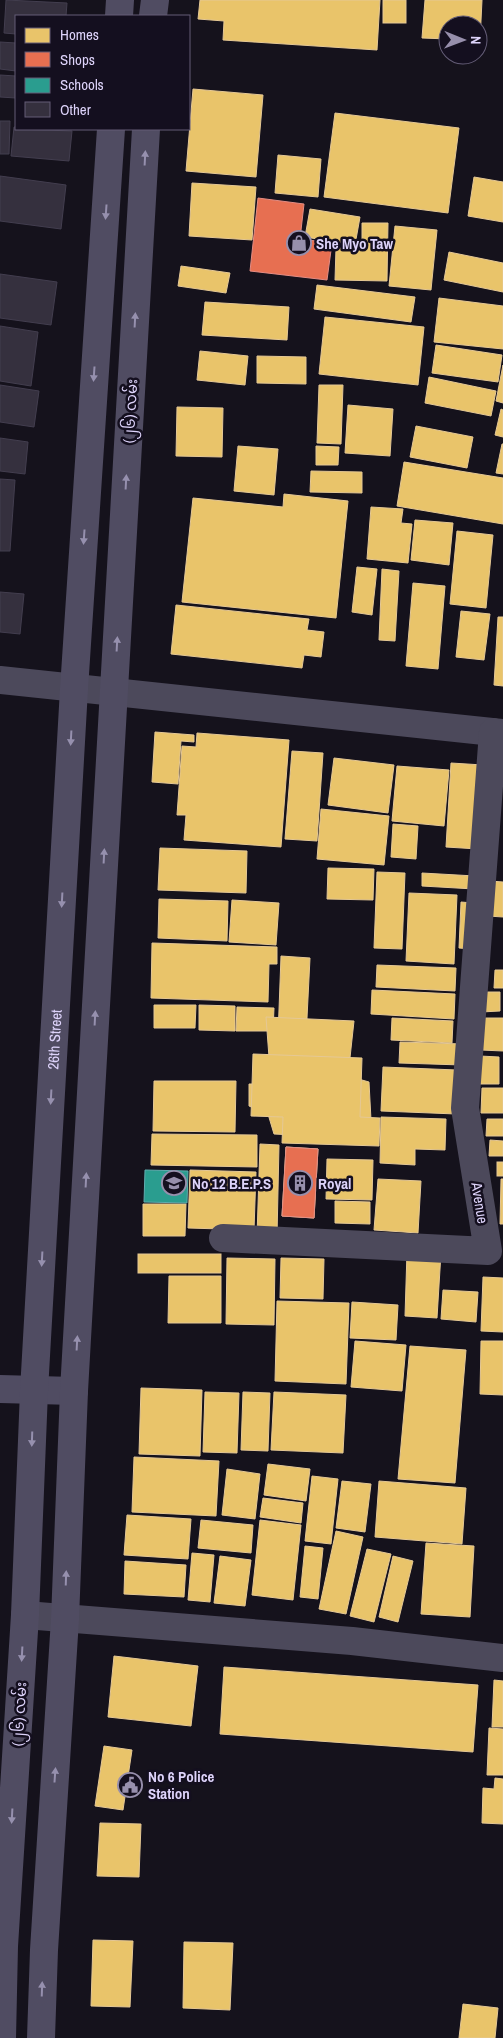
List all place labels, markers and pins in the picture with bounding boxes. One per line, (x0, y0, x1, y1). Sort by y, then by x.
shop icon: She Myo Taw (286, 230, 312, 256)
place label: She Myo Taw (316, 233, 393, 254)
school or university icon: No 12 B.E.P.S (161, 1170, 187, 1196)
building icon: Royal (287, 1170, 313, 1196)
place label: No 12 B.E.P.S (192, 1173, 271, 1194)
place label: Royal (318, 1173, 352, 1194)
place label: No 6 Police Station (148, 1766, 214, 1804)
public building icon: No 6 Police Station (117, 1772, 143, 1798)

